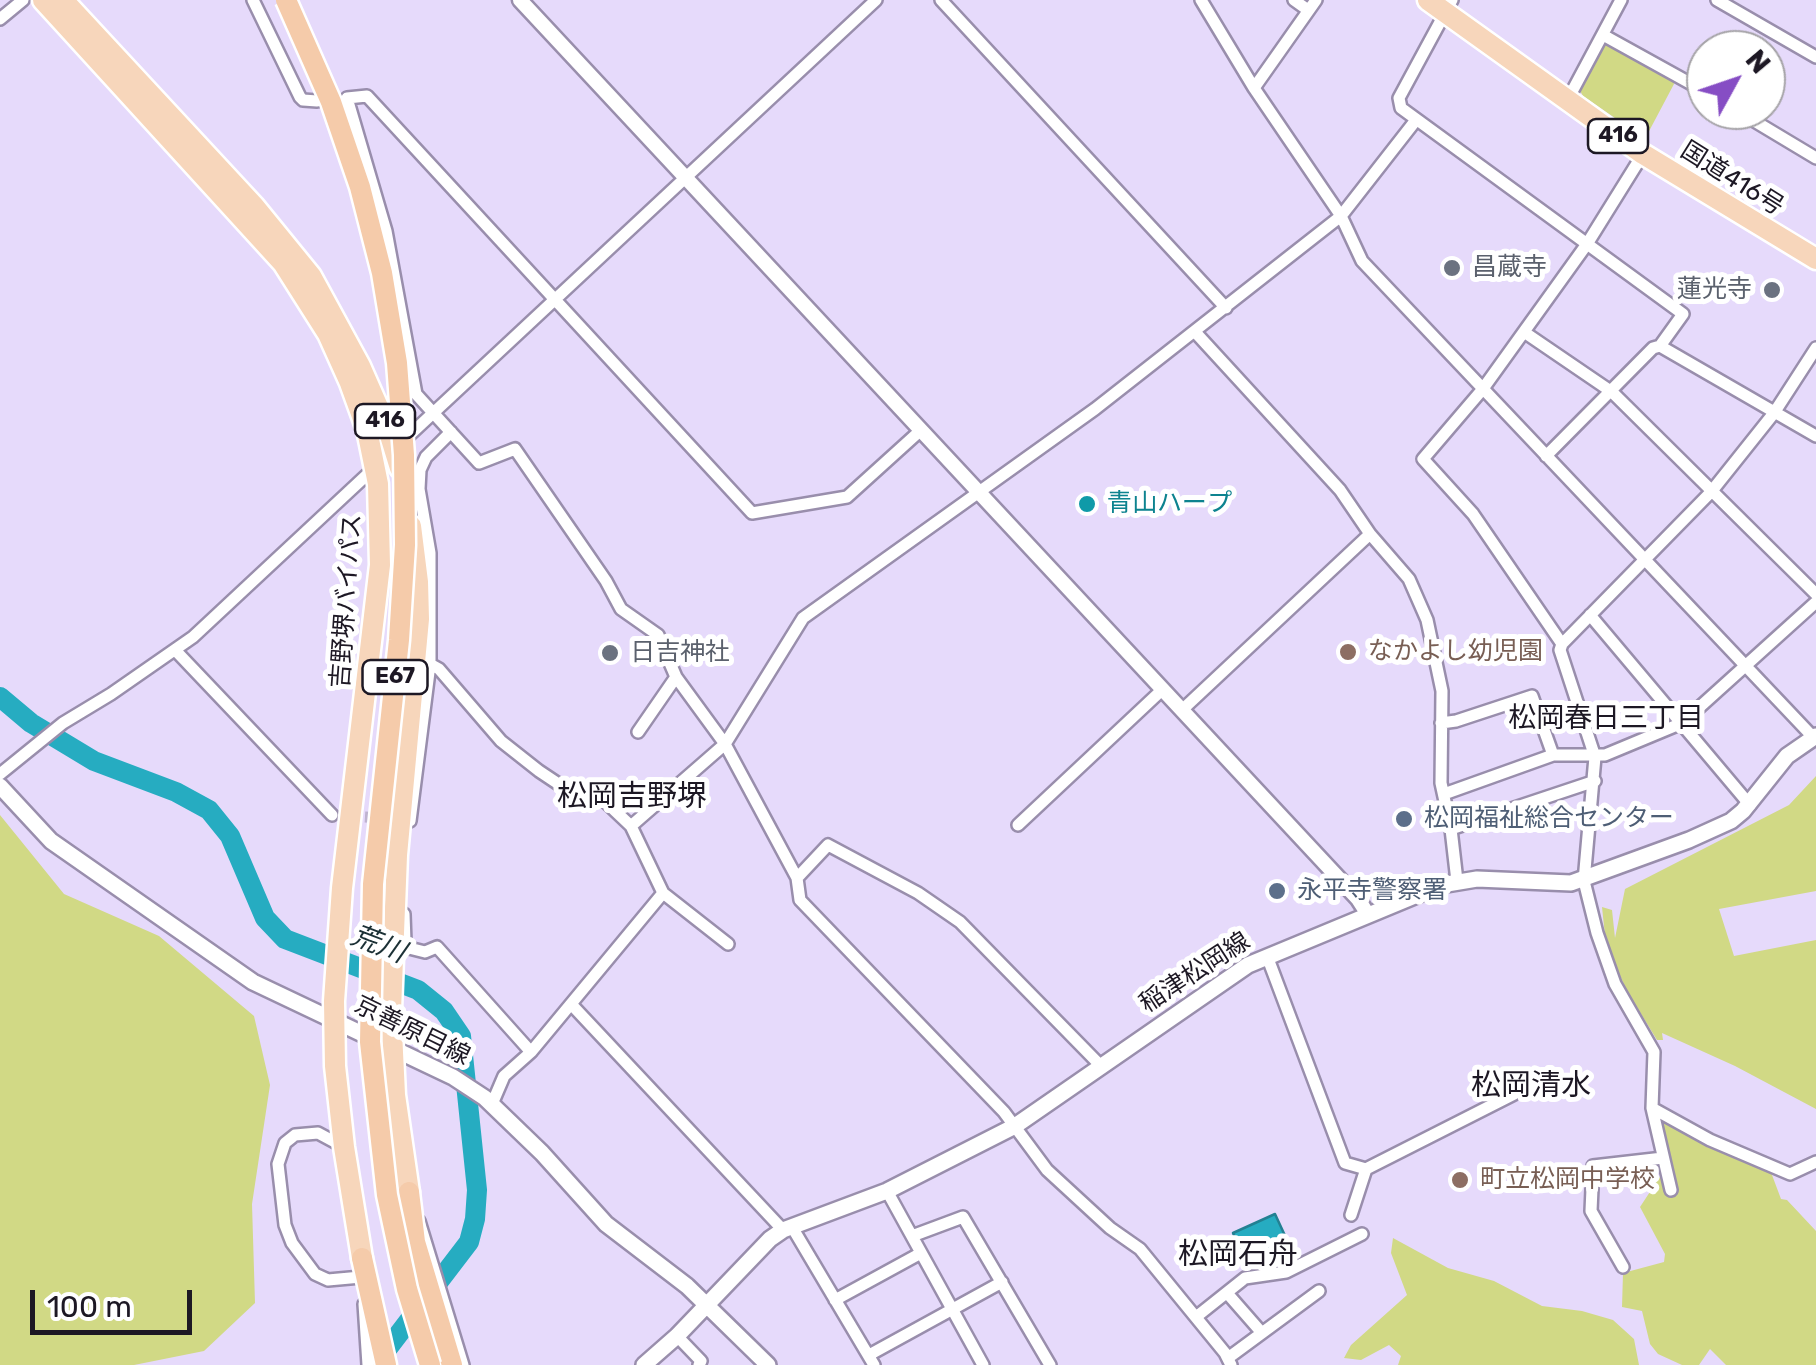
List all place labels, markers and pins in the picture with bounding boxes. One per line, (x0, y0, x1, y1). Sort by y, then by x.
place label: 昌蔵寺 (1472, 253, 1547, 283)
marker: 昌蔵寺 (1441, 257, 1463, 279)
place label: 蓮光寺 (1677, 275, 1752, 305)
marker: 蓮光寺 (1761, 279, 1783, 301)
place label: 青山ハープ (1107, 489, 1232, 519)
marker: 青山ハープ (1076, 493, 1098, 515)
place label: なかよし幼児園 (1368, 637, 1543, 667)
place label: 日吉神社 (630, 638, 730, 668)
marker: なかよし幼児園 (1337, 641, 1359, 663)
marker: 日吉神社 (599, 642, 621, 664)
place label: 松岡福祉総合センター (1424, 804, 1674, 834)
marker: 松岡福祉総合センター (1393, 808, 1415, 830)
place label: 永平寺警察署 (1297, 876, 1447, 906)
marker: 永平寺警察署 (1266, 880, 1288, 902)
place label: 町立松岡中学校 (1480, 1165, 1655, 1195)
marker: 町立松岡中学校 (1449, 1169, 1471, 1191)

